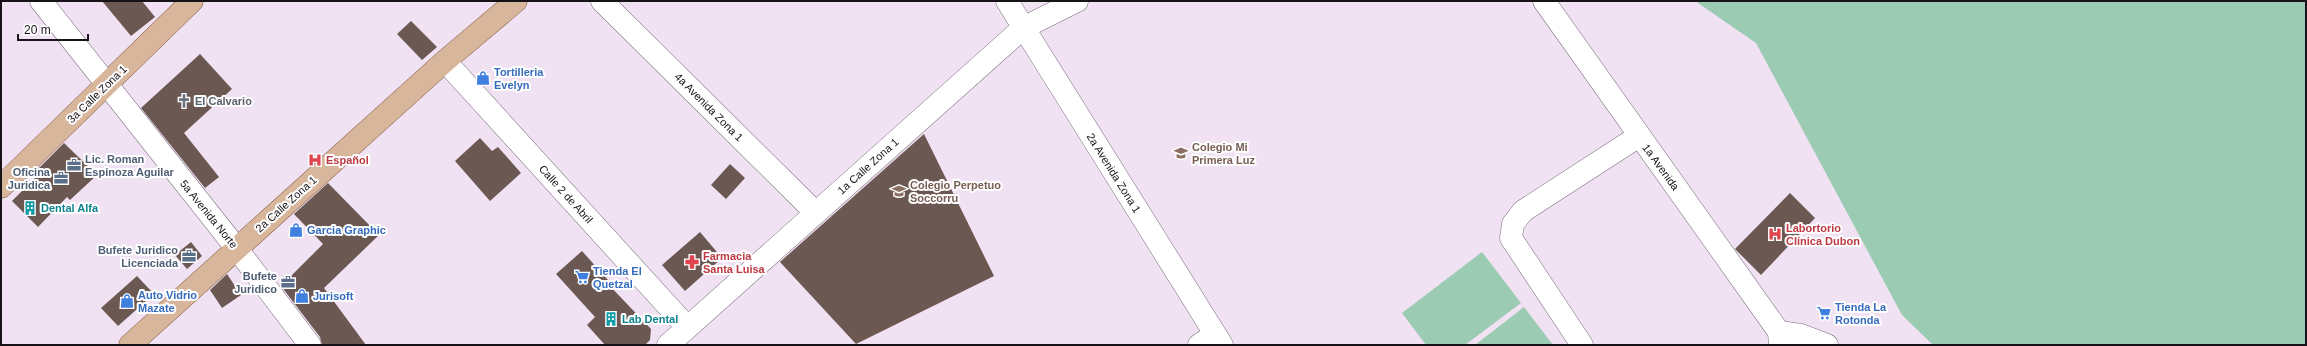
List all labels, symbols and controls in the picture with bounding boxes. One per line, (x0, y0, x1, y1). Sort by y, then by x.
scale bar (18, 16, 88, 42)
text: 20 m (24, 23, 51, 37)
street label: 3a Calle Zona 1 (65, 63, 129, 125)
place label: Tortilleria Evelyn (494, 66, 544, 91)
shop icon: Tortilleria Evelyn (475, 70, 491, 86)
street label: 4a Avenida Zona 1 (672, 70, 746, 144)
church icon: El Calvario (176, 93, 192, 109)
place label: El Calvario (195, 95, 252, 107)
street label: 2a Avenida Zona 1 (1085, 131, 1143, 215)
street label: 1a Calle Zona 1 (835, 136, 901, 196)
place label: Colegio Mi Primera Luz (1192, 141, 1255, 166)
street label: 1a Avenida (1640, 142, 1682, 193)
school or university icon: Colegio Mi Primera Luz (1173, 145, 1189, 161)
hospital icon: Español (307, 152, 323, 168)
place label: Lic. Roman Espinoza Aguilar (85, 153, 175, 178)
place label: Español (326, 154, 369, 166)
office icon: Lic. Roman Espinoza Aguilar (66, 157, 82, 173)
street label: Calle 2 de Abril (537, 162, 595, 226)
place label: Oficina Juridica (8, 166, 51, 191)
office icon: Oficina Juridica (53, 170, 69, 186)
street label: 2a Calle Zona 1 (253, 174, 319, 234)
street label: 5a Avenida Norte (178, 178, 240, 250)
place label: Colegio Perpetuo Soccorru (910, 179, 1001, 204)
school or university icon: Colegio Perpetuo Soccorru (891, 183, 907, 199)
building icon: Dental Alfa (22, 200, 38, 216)
place label: Dental Alfa (41, 202, 99, 214)
shop icon: Garcia Graphic (288, 222, 304, 238)
place label: Labortorio Clínica Dubon (1786, 222, 1860, 247)
place label: Garcia Graphic (307, 224, 386, 236)
hospital icon: Labortorio Clínica Dubon (1767, 226, 1783, 242)
place label: Bufete Juridico Licenciada (98, 244, 179, 269)
office icon: Bufete Juridico Licenciada (181, 248, 197, 264)
place label: Farmacia Santa Luisa (703, 250, 766, 275)
pharmacy icon: Farmacia Santa Luisa (684, 254, 700, 270)
place label: Tienda El Quetzal (593, 265, 642, 290)
supermarket icon: Tienda El Quetzal (574, 269, 590, 285)
place label: Bufete Juridico (234, 270, 277, 295)
office icon: Bufete Juridico (280, 274, 296, 290)
shop icon: Jurisoft (294, 288, 310, 304)
place label: Auto Vidrio Mazate (138, 289, 197, 314)
place label: Jurisoft (313, 290, 354, 302)
shop icon: Auto Vidrio Mazate (119, 293, 135, 309)
place label: Tienda La Rotonda (1835, 301, 1887, 326)
supermarket icon: Tienda La Rotonda (1816, 305, 1832, 321)
building icon: Lab Dental (603, 311, 619, 327)
place label: Lab Dental (622, 313, 678, 325)

